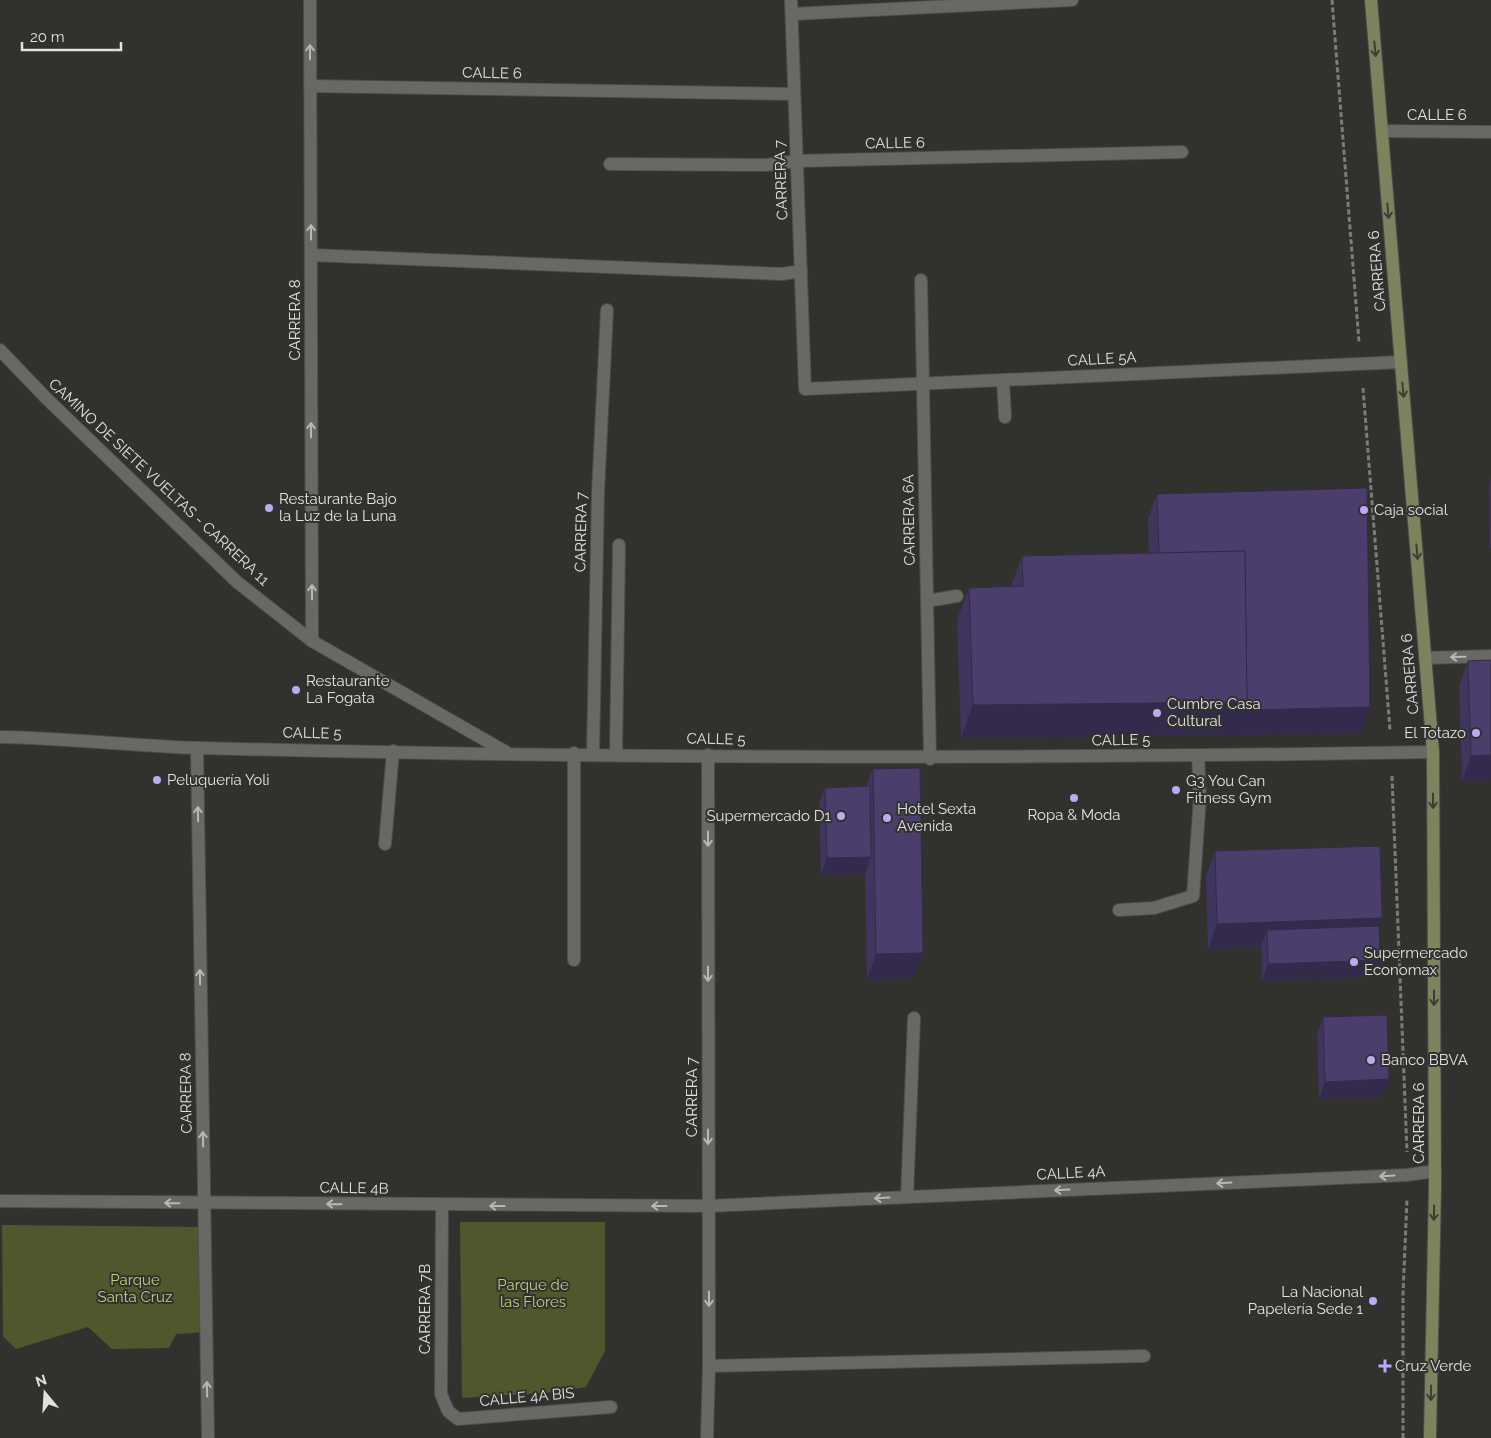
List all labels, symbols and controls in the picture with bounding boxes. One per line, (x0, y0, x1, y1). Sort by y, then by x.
scale bar (22, 20, 121, 52)
text: 20 m (30, 28, 65, 46)
one-way arrow (1370, 40, 1380, 56)
one-way arrow (305, 44, 315, 60)
street label: CALLE 6 (462, 63, 522, 83)
street label: CALLE 6 (1407, 106, 1467, 124)
street label: CALLE 6 (865, 133, 925, 153)
street label: CARRERA 7 (771, 140, 791, 220)
one-way arrow (1384, 202, 1393, 218)
one-way arrow (306, 224, 316, 240)
street label: CARRERA 6 (1364, 230, 1390, 312)
street label: CARRERA 8 (286, 279, 304, 361)
street label: CALLE 5A (1067, 348, 1137, 370)
street label: CAMINO DE SIETE VUELTAS - CARRERA 11 (45, 375, 273, 590)
one-way arrow (1399, 382, 1408, 398)
one-way arrow (306, 422, 316, 438)
street label: CARRERA 6A (899, 474, 919, 566)
place label: Restaurante Bajo la Luz de la Luna (279, 490, 397, 525)
street label: CARRERA 7 (571, 492, 591, 572)
place label: Caja social (1374, 501, 1449, 519)
marker: Restaurante Bajo la Luz de la Luna (263, 502, 275, 514)
marker: Caja social (1358, 504, 1370, 516)
one-way arrow (1412, 544, 1421, 560)
one-way arrow (307, 584, 317, 600)
street label: CARRERA 6 (1397, 633, 1423, 715)
one-way arrow (1450, 652, 1466, 662)
place label: Restaurante La Fogata (306, 672, 390, 707)
marker: Restaurante La Fogata (290, 684, 302, 696)
place label: Cumbre Casa Cultural (1167, 695, 1261, 730)
marker: Cumbre Casa Cultural (1151, 707, 1163, 719)
street label: CALLE 5 (282, 723, 342, 743)
place label: El Totazo (1404, 724, 1466, 742)
marker: El Totazo (1470, 727, 1482, 739)
street label: CALLE 5 (686, 729, 746, 749)
street label: CALLE 5 (1091, 730, 1151, 750)
place label: Peluquería Yoli (167, 771, 270, 789)
place label: G3 You Can Fitness Gym (1186, 772, 1272, 807)
marker: Peluquería Yoli (151, 774, 163, 786)
marker: G3 You Can Fitness Gym (1170, 784, 1182, 796)
marker: Ropa & Moda (1068, 792, 1080, 804)
one-way arrow (1428, 792, 1438, 808)
place label: Hotel Sexta Avenida (897, 800, 976, 835)
place label: Ropa & Moda (1027, 806, 1121, 824)
one-way arrow (193, 807, 203, 823)
place label: Supermercado D1 (706, 807, 832, 825)
marker: Supermercado D1 (835, 810, 847, 822)
marker: Hotel Sexta Avenida (881, 812, 893, 824)
one-way arrow (703, 830, 713, 847)
place label: Supermercado Economax (1364, 944, 1468, 979)
marker: Supermercado Economax (1348, 956, 1360, 968)
one-way arrow (703, 966, 713, 982)
one-way arrow (196, 969, 205, 985)
one-way arrow (1429, 990, 1439, 1006)
place label: Banco BBVA (1381, 1051, 1468, 1069)
street label: CARRERA 8 (176, 1052, 196, 1134)
marker: Banco BBVA (1365, 1054, 1377, 1066)
street label: CARRERA 7 (683, 1057, 701, 1137)
street label: CARRERA 6 (1410, 1082, 1428, 1164)
one-way arrow (703, 1128, 713, 1144)
one-way arrow (198, 1132, 208, 1148)
street label: CALLE 4A (1036, 1162, 1106, 1184)
one-way arrow (1379, 1171, 1395, 1180)
street label: CALLE 4B (319, 1178, 389, 1198)
one-way arrow (1216, 1178, 1232, 1188)
one-way arrow (1054, 1185, 1070, 1195)
one-way arrow (874, 1193, 890, 1203)
one-way arrow (164, 1198, 180, 1208)
one-way arrow (326, 1200, 342, 1209)
one-way arrow (489, 1201, 505, 1211)
one-way arrow (651, 1201, 668, 1211)
one-way arrow (1430, 1205, 1439, 1221)
street label: CARRERA 7B (416, 1264, 434, 1354)
park label: Parque Santa Cruz (98, 1271, 172, 1306)
park label: Parque de las Flores (497, 1276, 569, 1311)
place label: La Nacional Papelería Sede 1 (1248, 1283, 1364, 1318)
one-way arrow (704, 1290, 714, 1307)
marker: La Nacional Papelería Sede 1 (1367, 1295, 1379, 1307)
place label: Cruz Verde (1395, 1357, 1472, 1375)
marker: Cruz Verde (1379, 1360, 1391, 1372)
north arrow (20, 1368, 70, 1418)
text: N (33, 1371, 49, 1390)
one-way arrow (202, 1382, 212, 1398)
street label: CALLE 4A BIS (479, 1384, 575, 1410)
one-way arrow (1426, 1385, 1435, 1401)

